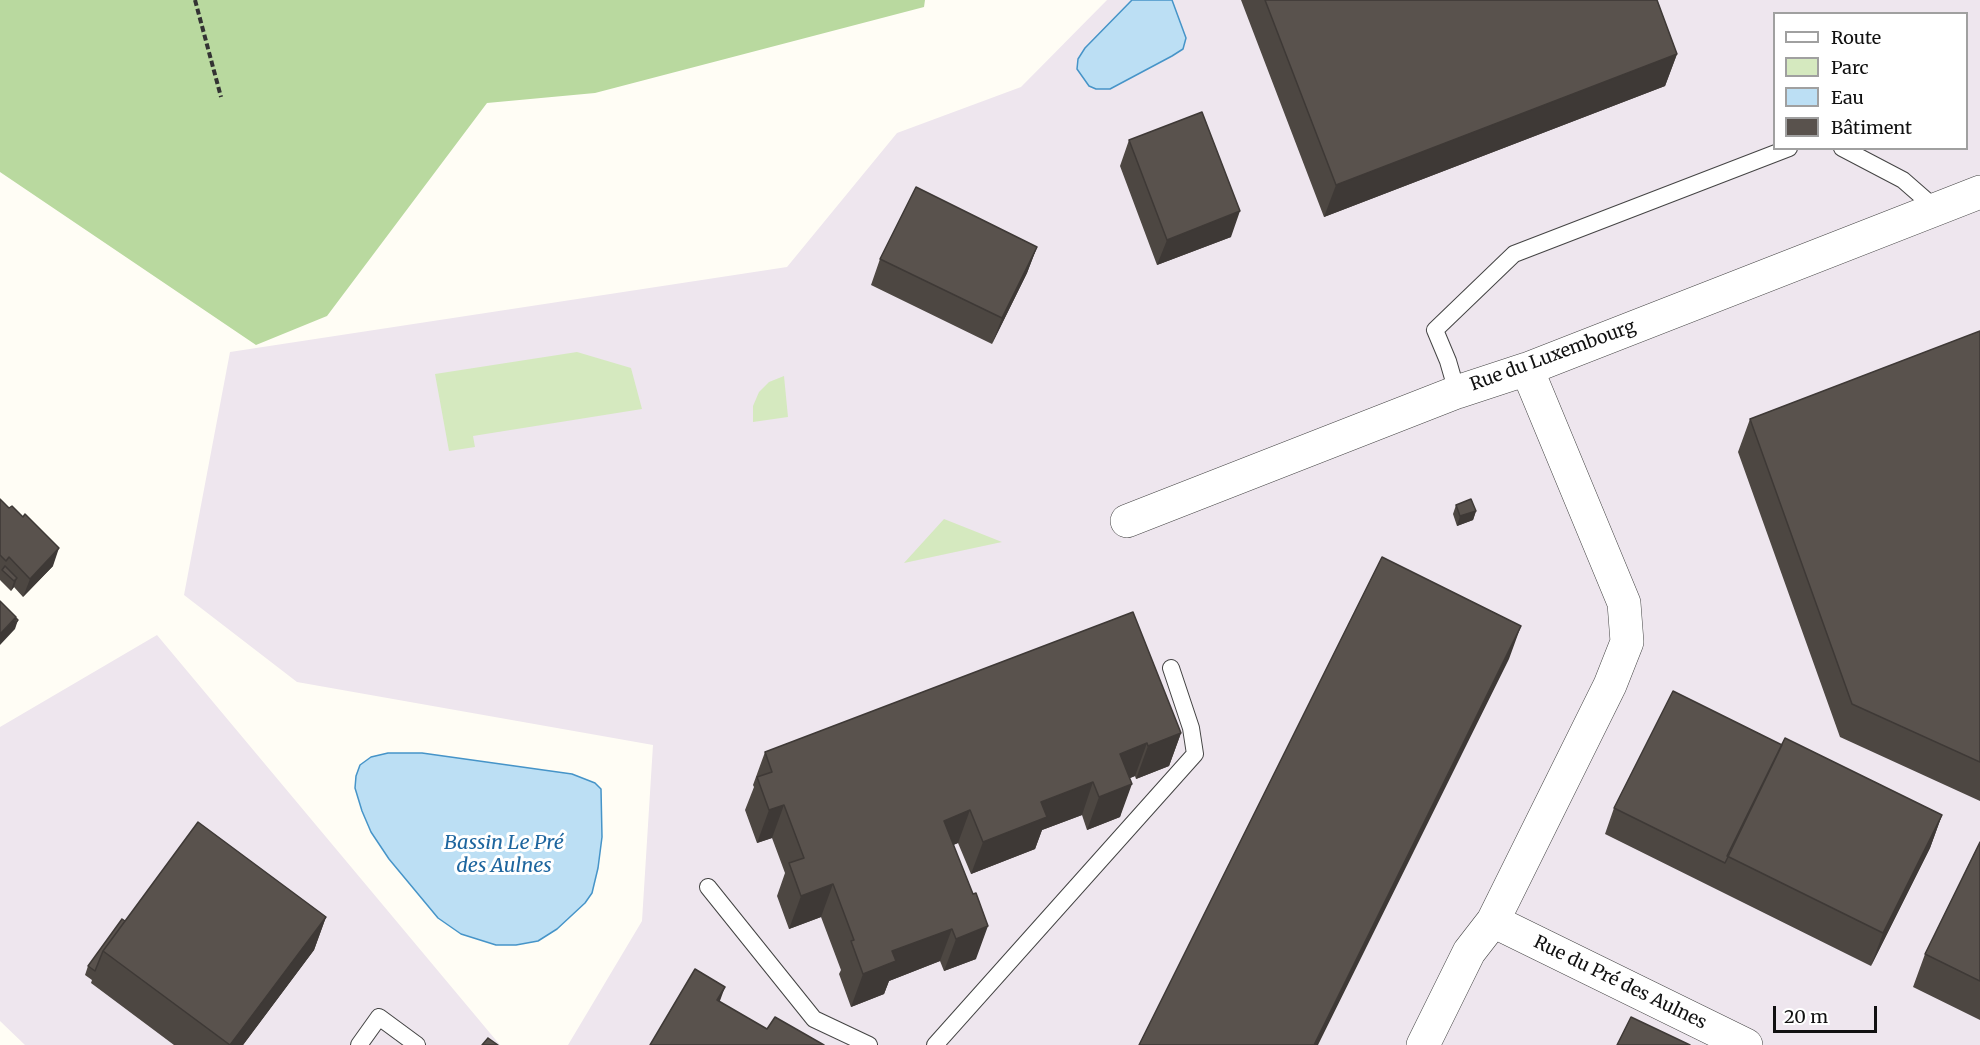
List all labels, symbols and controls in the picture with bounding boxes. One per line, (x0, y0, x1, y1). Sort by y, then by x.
legend (1773, 12, 1968, 150)
text: Route (1831, 26, 1881, 49)
text: Parc (1831, 56, 1869, 79)
text: Eau (1831, 86, 1864, 109)
text: Bâtiment (1831, 116, 1912, 139)
street label: Rue du Luxembourg (1467, 316, 1639, 396)
water label: Bassin Le Pré des Aulnes (444, 831, 564, 878)
street label: Rue du Pré des Aulnes (1530, 932, 1710, 1034)
scale bar (1776, 994, 1880, 1032)
text: 20 m (1784, 1005, 1828, 1028)

